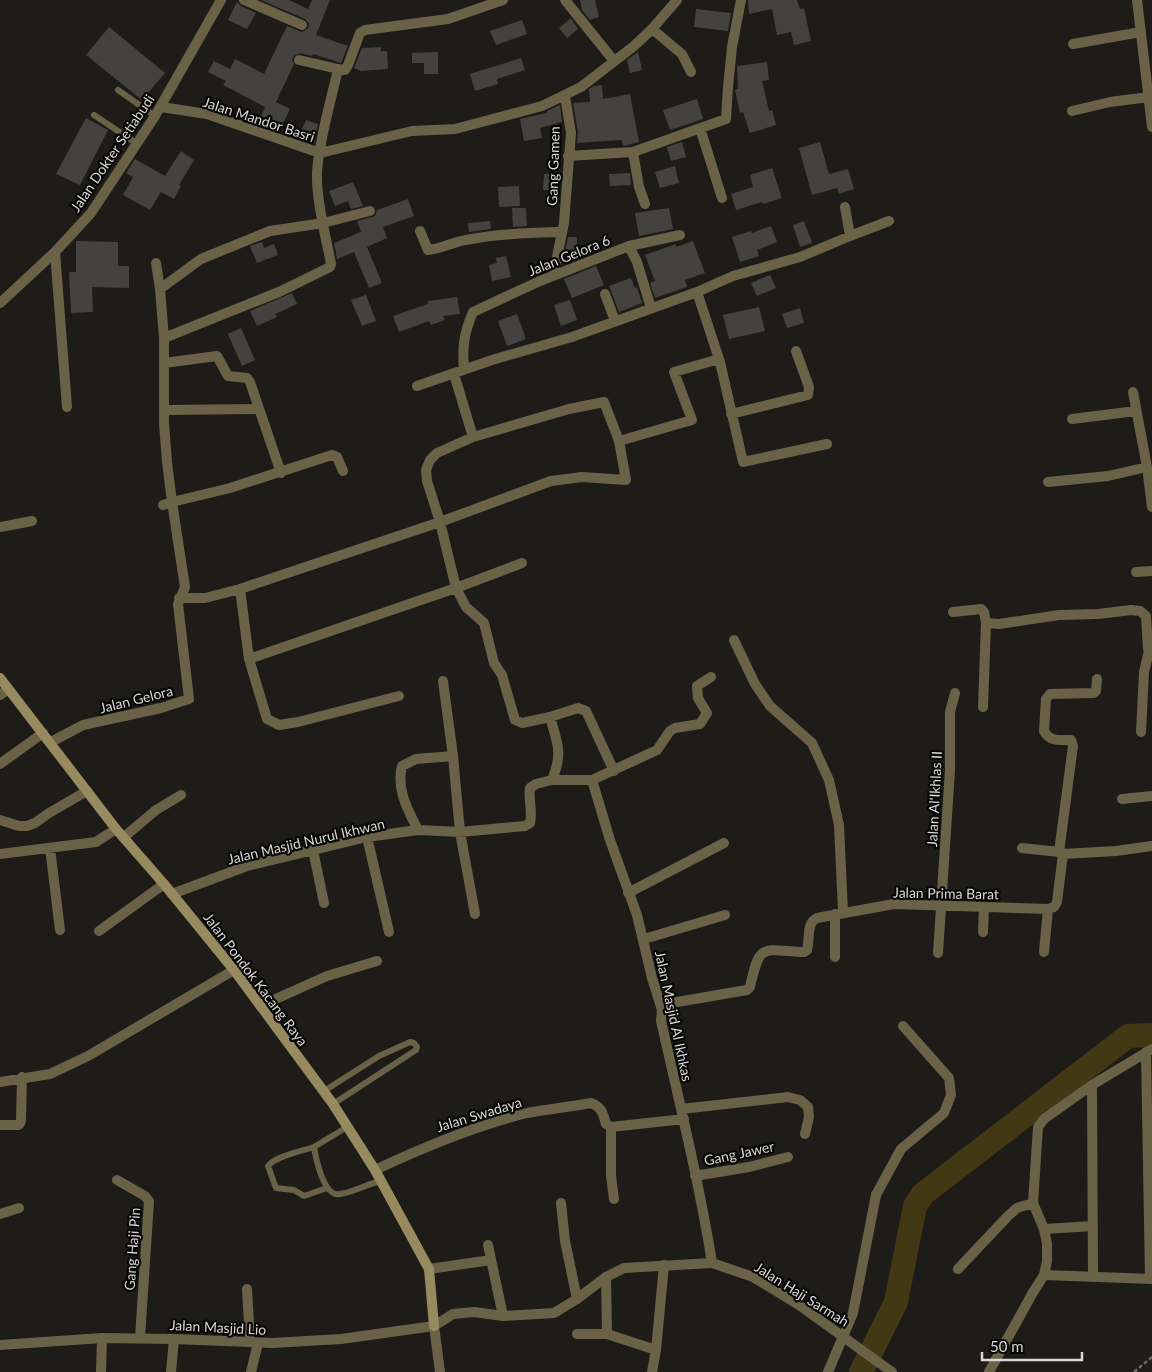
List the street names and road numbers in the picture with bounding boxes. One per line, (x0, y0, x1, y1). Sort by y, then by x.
street label: Jalan Dokter Setiabudi (66, 91, 158, 215)
street label: Jalan Mandor Basri (201, 93, 317, 145)
street label: Gang Gamen (543, 126, 563, 206)
street label: Jalan Gelora 6 (526, 231, 612, 279)
street label: Jalan Gelora (98, 682, 174, 716)
street label: Jalan Al'Ikhlas II (923, 751, 945, 847)
street label: Jalan Masjid Nurul Ikhwan (226, 815, 386, 867)
street label: Jalan Prima Barat (893, 884, 999, 902)
street label: Jalan Pondok Kacang Raya (200, 909, 312, 1049)
street label: Jalan Masjid Al Ikhkas (652, 949, 696, 1083)
street label: Jalan Swadaya (434, 1093, 524, 1135)
street label: Gang Jawer (702, 1137, 776, 1169)
street label: Gang Haji Pin (121, 1207, 143, 1291)
street label: Jalan Haji Sarmah (752, 1258, 852, 1330)
street label: Jalan Masjid Lio (169, 1316, 267, 1338)

